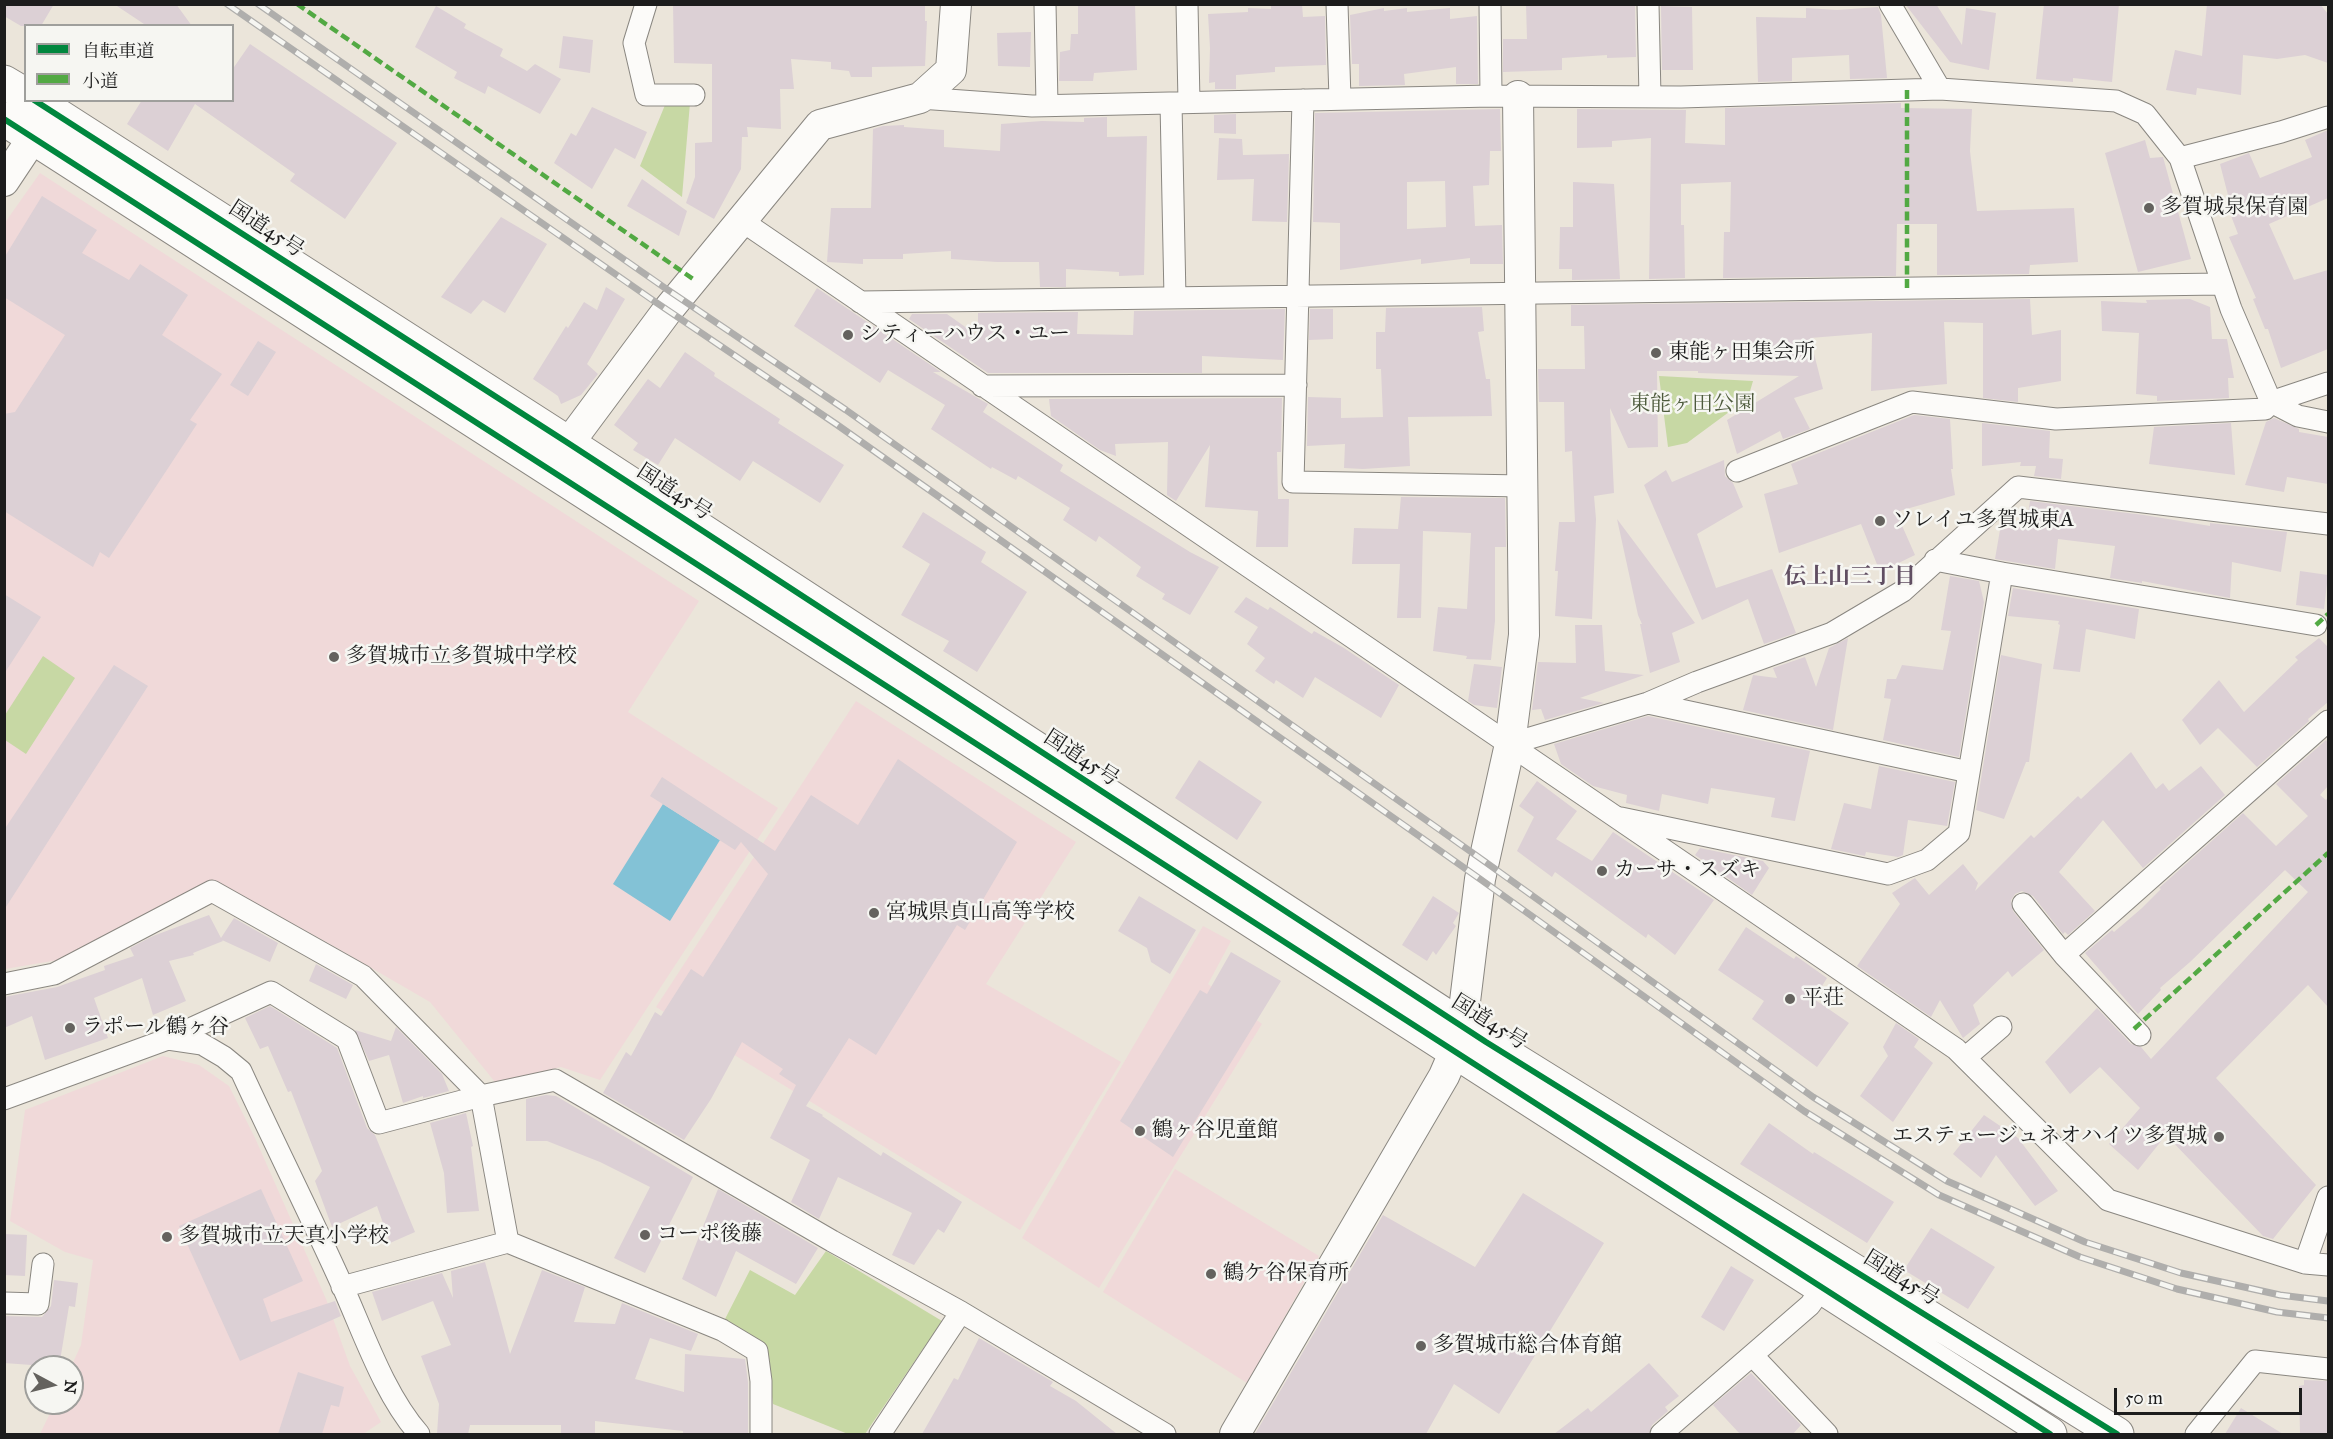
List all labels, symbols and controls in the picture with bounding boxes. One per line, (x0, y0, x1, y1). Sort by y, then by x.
legend (24, 24, 234, 102)
text: 自転車道 (82, 40, 154, 62)
text: 小道 (82, 70, 118, 92)
place label: 多賀城泉保育園 (2161, 195, 2308, 221)
street label: 国道45号 (224, 196, 308, 264)
marker: 多賀城泉保育園 (2142, 201, 2156, 215)
place label: シティーハウス・ユー (860, 322, 1070, 348)
marker: シティーハウス・ユー (841, 328, 855, 342)
place label: 東能ヶ田集会所 (1668, 340, 1815, 366)
marker: 東能ヶ田集会所 (1649, 346, 1663, 360)
park label: 東能ヶ田公園 (1629, 392, 1755, 418)
street label: 国道45号 (632, 459, 716, 527)
place label: ソレイユ多賀城東A (1892, 508, 2074, 534)
marker: ソレイユ多賀城東A (1873, 514, 1887, 528)
district label: 伝上山三丁目 (1784, 565, 1916, 591)
place label: 多賀城市立多賀城中学校 (346, 644, 577, 670)
marker: 多賀城市立多賀城中学校 (327, 650, 341, 664)
street label: 国道45号 (1039, 725, 1123, 793)
place label: カーサ・スズキ (1614, 858, 1761, 884)
marker: カーサ・スズキ (1595, 864, 1609, 878)
place label: 宮城県貞山高等学校 (886, 900, 1075, 926)
marker: 宮城県貞山高等学校 (867, 906, 881, 920)
place label: 平荘 (1802, 986, 1844, 1012)
street label: 国道45号 (1447, 990, 1531, 1056)
marker: 平荘 (1783, 992, 1797, 1006)
place label: ラポール鶴ヶ谷 (82, 1015, 229, 1041)
marker: ラポール鶴ヶ谷 (63, 1021, 77, 1035)
place label: 鶴ヶ谷児童館 (1152, 1118, 1278, 1144)
marker: 鶴ヶ谷児童館 (1133, 1124, 1147, 1138)
place label: エステェージュネオハイツ多賀城 (1892, 1124, 2207, 1150)
marker: エステェージュネオハイツ多賀城 (2212, 1130, 2226, 1144)
place label: コーポ後藤 (657, 1222, 762, 1248)
place label: 多賀城市立天真小学校 (179, 1224, 389, 1250)
marker: コーポ後藤 (638, 1228, 652, 1242)
marker: 多賀城市立天真小学校 (160, 1230, 174, 1244)
street label: 国道45号 (1859, 1246, 1943, 1312)
place label: 鶴ケ谷保育所 (1223, 1261, 1349, 1287)
marker: 鶴ケ谷保育所 (1204, 1267, 1218, 1281)
place label: 多賀城市総合体育館 (1433, 1333, 1622, 1359)
marker: 多賀城市総合体育館 (1414, 1339, 1428, 1353)
north arrow (24, 1355, 84, 1415)
scale bar (2117, 1376, 2304, 1414)
text: N (60, 1379, 81, 1395)
text: 50 m (2125, 1387, 2163, 1409)

